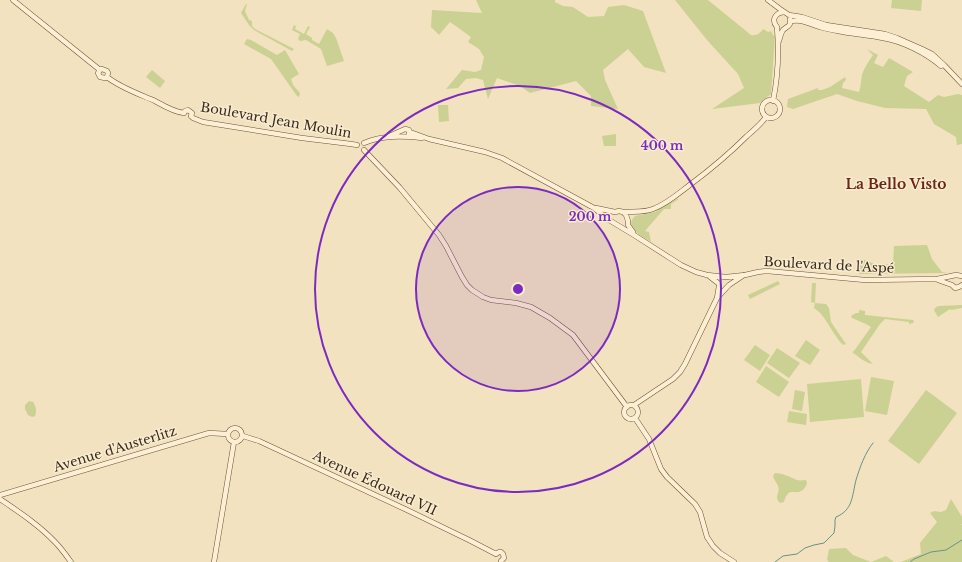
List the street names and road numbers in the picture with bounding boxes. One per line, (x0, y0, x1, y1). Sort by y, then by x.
street label: Boulevard Jean Moulin (199, 98, 353, 142)
street label: Boulevard de l'Aspé (763, 253, 895, 277)
street label: Avenue d'Austerlitz (50, 422, 179, 476)
street label: Avenue Édouard VII (309, 446, 440, 519)

